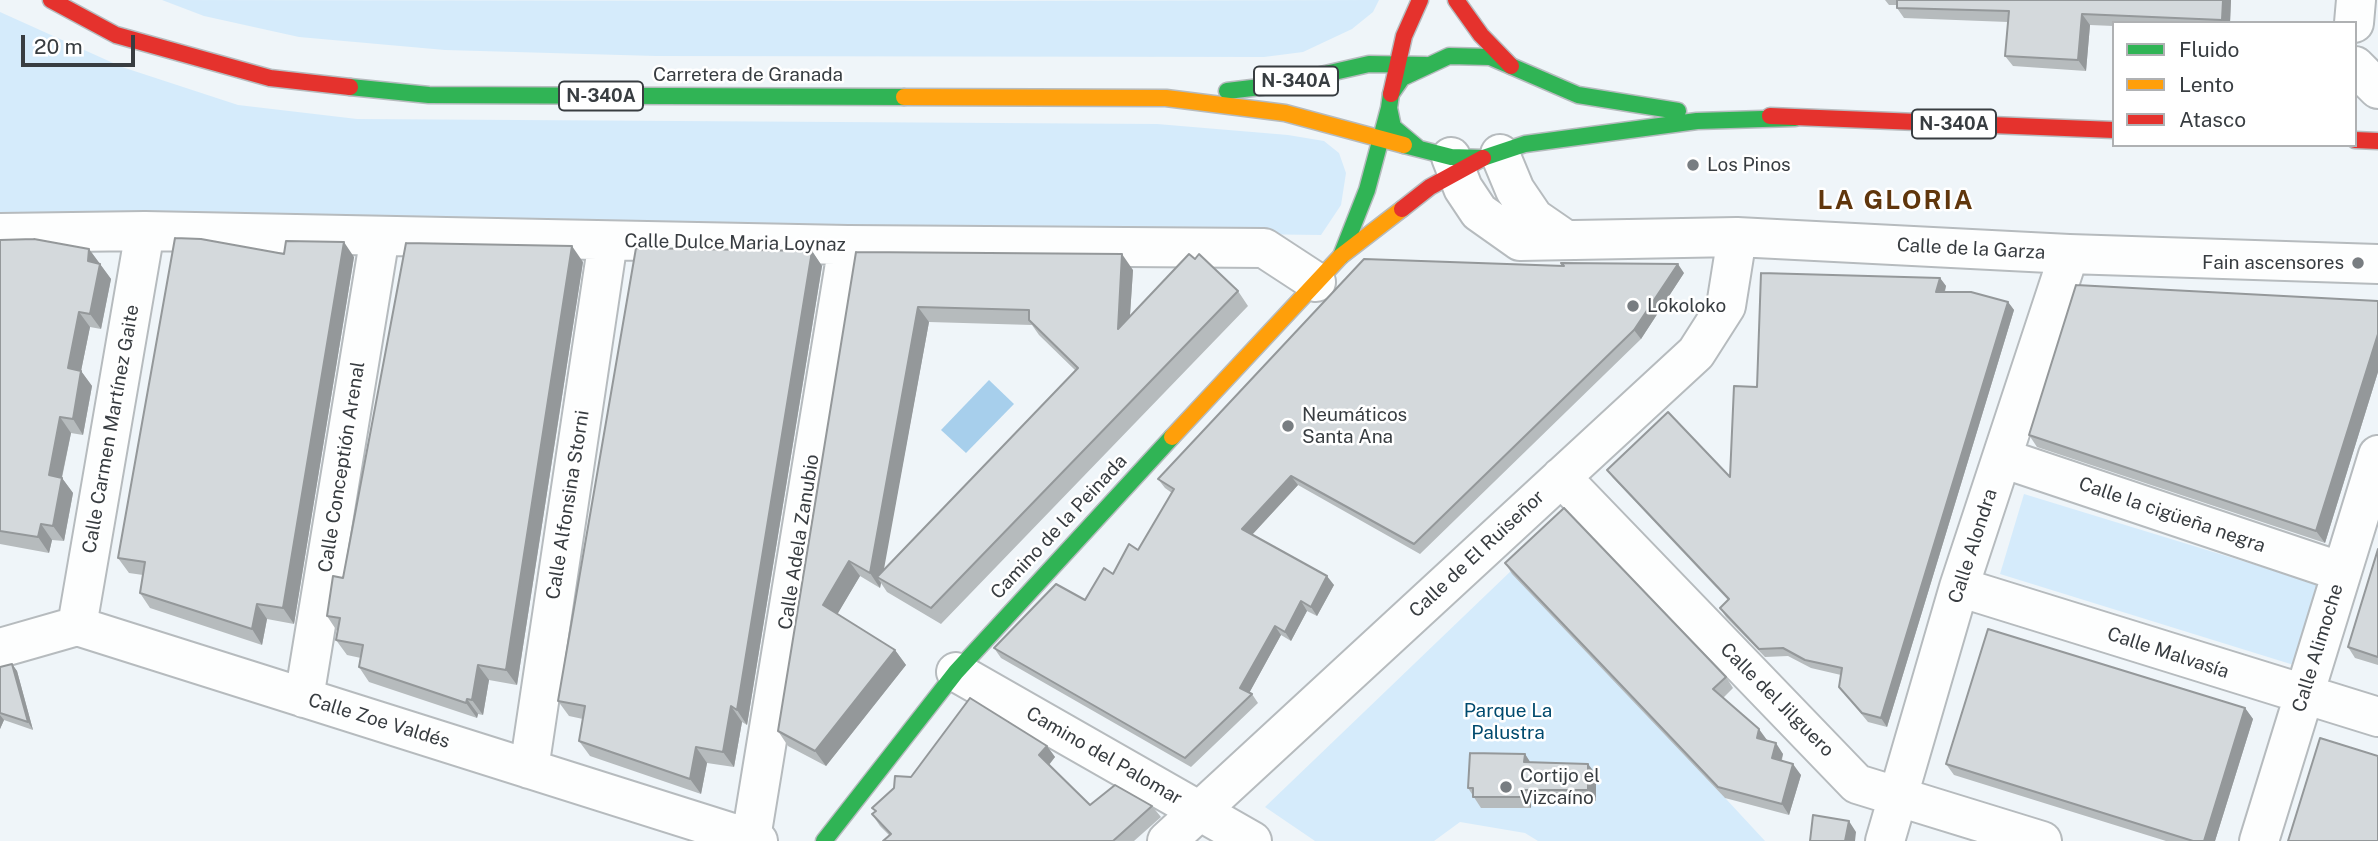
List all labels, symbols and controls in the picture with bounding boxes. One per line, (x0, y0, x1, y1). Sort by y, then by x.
scale bar (24, 21, 138, 65)
legend (2112, 21, 2357, 147)
text: 20 m (34, 34, 83, 59)
text: Fluido (2179, 37, 2239, 62)
street label: Carretera de Granada (653, 64, 843, 86)
road number: N-340A (1254, 66, 1338, 96)
text: Lento (2179, 72, 2234, 97)
road number: N-340A (559, 82, 643, 110)
text: Atasco (2179, 107, 2246, 132)
road number: N-340A (1912, 110, 1996, 139)
place label: Los Pinos (1707, 154, 1791, 176)
marker: Los Pinos (1685, 157, 1701, 173)
district label: LA GLORIA (1819, 185, 1973, 217)
street label: Calle Dulce Maria Loynaz (624, 230, 846, 256)
street label: Calle de la Garza (1896, 234, 2046, 264)
place label: Fain ascensores (2202, 252, 2344, 274)
marker: Fain ascensores (2350, 255, 2366, 271)
place label: Lokoloko (1647, 295, 1726, 317)
marker: Lokoloko (1625, 298, 1641, 314)
street label: Calle Carmen Martínez Gaite (78, 303, 144, 555)
street label: Calle Conceptión Arenal (314, 360, 370, 574)
place label: Neumáticos Santa Ana (1302, 404, 1407, 448)
street label: Calle Alfonsina Storni (542, 409, 594, 601)
marker: Neumáticos Santa Ana (1280, 418, 1296, 434)
street label: Camino de la Peinada (986, 450, 1132, 604)
street label: Calle Adela Zanubio (774, 453, 824, 631)
street label: Calle la cigüeña negra (2076, 472, 2268, 558)
street label: Calle de El Ruiseñor (1405, 486, 1549, 622)
street label: Calle Alondra (1944, 486, 2002, 606)
street label: Calle Alimoche (2288, 581, 2348, 715)
street label: Calle Malvasía (2104, 623, 2232, 683)
street label: Calle del Jilguero (1715, 638, 1839, 762)
street label: Calle Zoe Valdés (305, 689, 453, 753)
park label: Parque La Palustra (1464, 700, 1552, 744)
street label: Camino del Palomar (1022, 702, 1186, 810)
place label: Cortijo el Vizcaíno (1520, 765, 1600, 809)
marker: Cortijo el Vizcaíno (1498, 779, 1514, 795)

